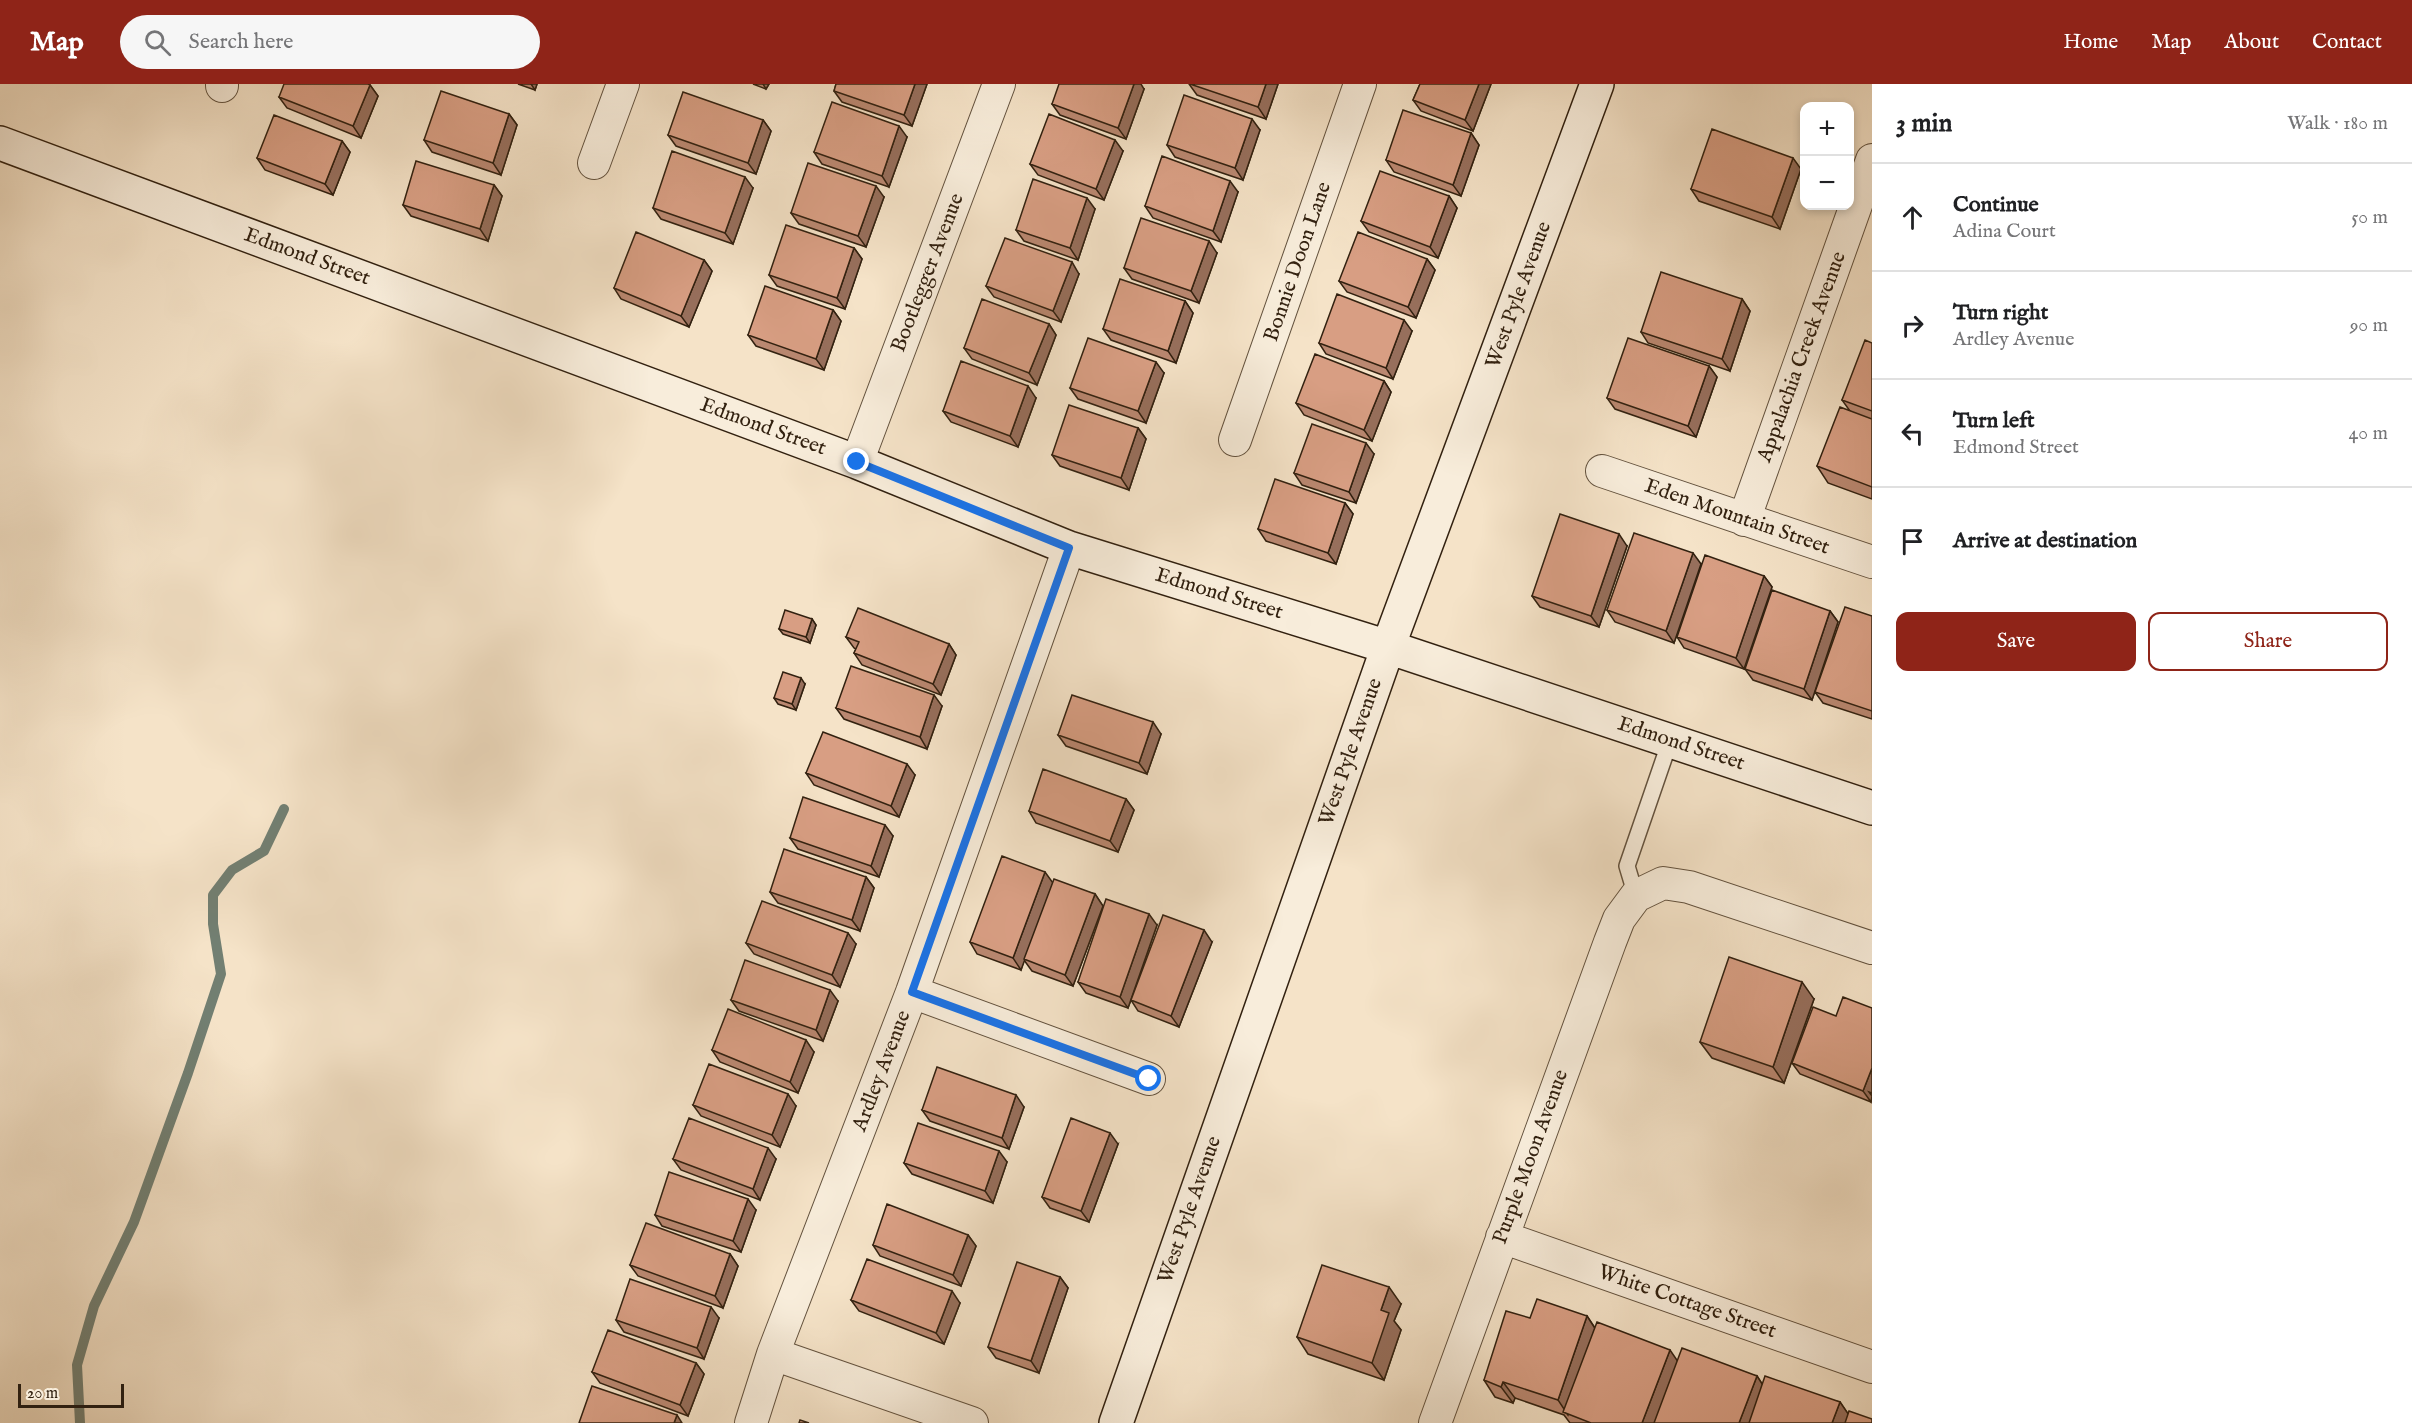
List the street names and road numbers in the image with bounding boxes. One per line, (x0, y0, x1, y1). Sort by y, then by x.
street label: Bonnie Doon Lane (1258, 178, 1338, 345)
street label: Bootlegger Avenue (885, 189, 971, 356)
street label: West Pyle Avenue (1480, 218, 1558, 372)
street label: Edmond Street (240, 222, 374, 292)
street label: Appalachia Creek Avenue (1751, 248, 1853, 467)
street label: Edmond Street (696, 392, 830, 462)
street label: Eden Mountain Street (1641, 473, 1833, 561)
street label: Edmond Street (1152, 562, 1286, 626)
street label: West Pyle Avenue (1313, 674, 1389, 829)
street label: Edmond Street (1614, 711, 1748, 777)
street label: Ardley Avenue (846, 1006, 918, 1136)
street label: Purple Moon Avenue (1487, 1066, 1575, 1248)
street label: West Pyle Avenue (1152, 1132, 1228, 1287)
street label: White Cottage Street (1594, 1259, 1780, 1345)

